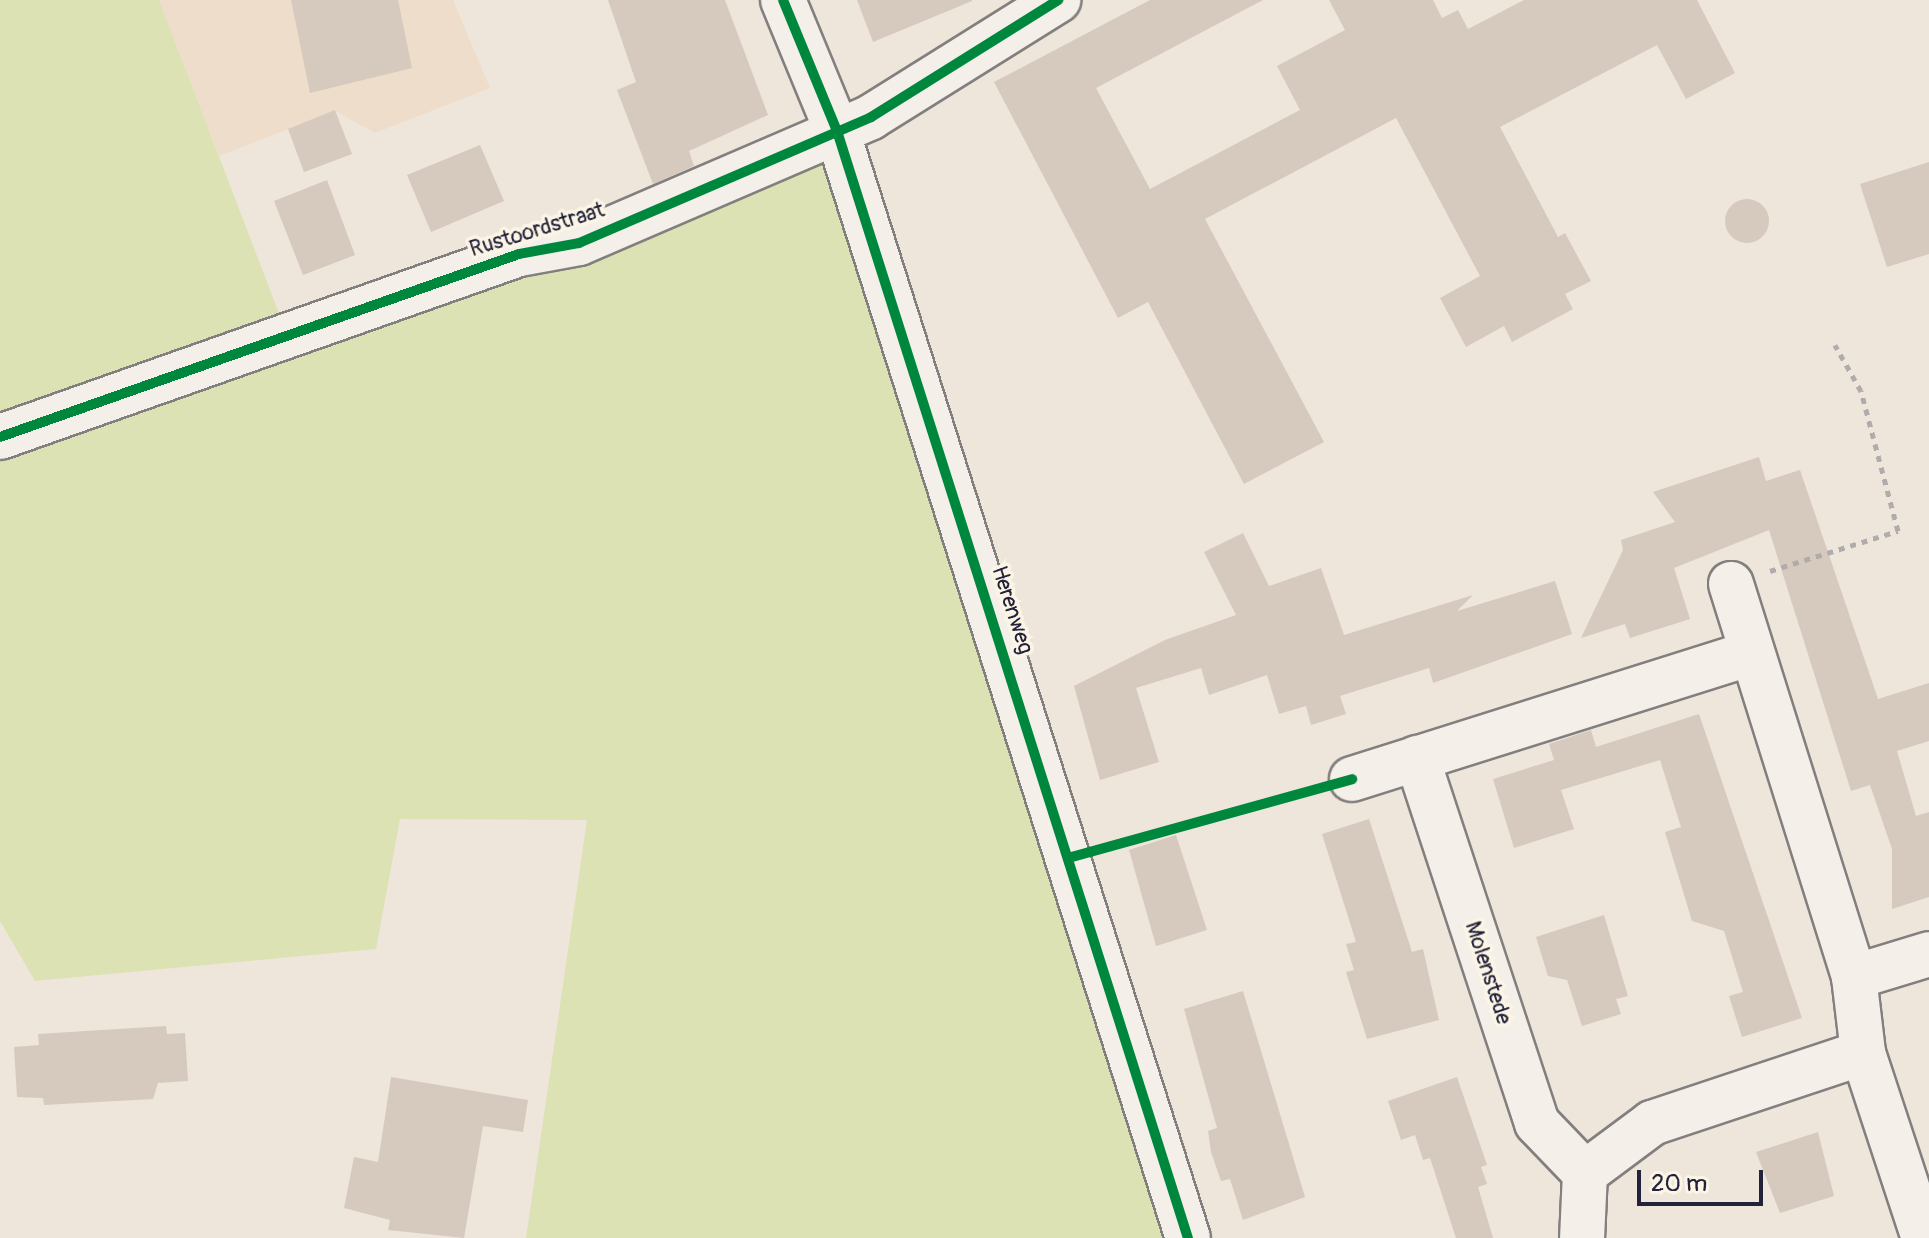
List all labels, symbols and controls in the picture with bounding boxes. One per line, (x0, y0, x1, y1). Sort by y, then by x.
street label: Rustoordstraat (466, 197, 608, 263)
street label: Herenweg (985, 563, 1039, 657)
street label: Molenstede (1459, 918, 1517, 1028)
scale bar (1641, 1154, 1767, 1204)
text: 20 m (1651, 1169, 1707, 1198)

